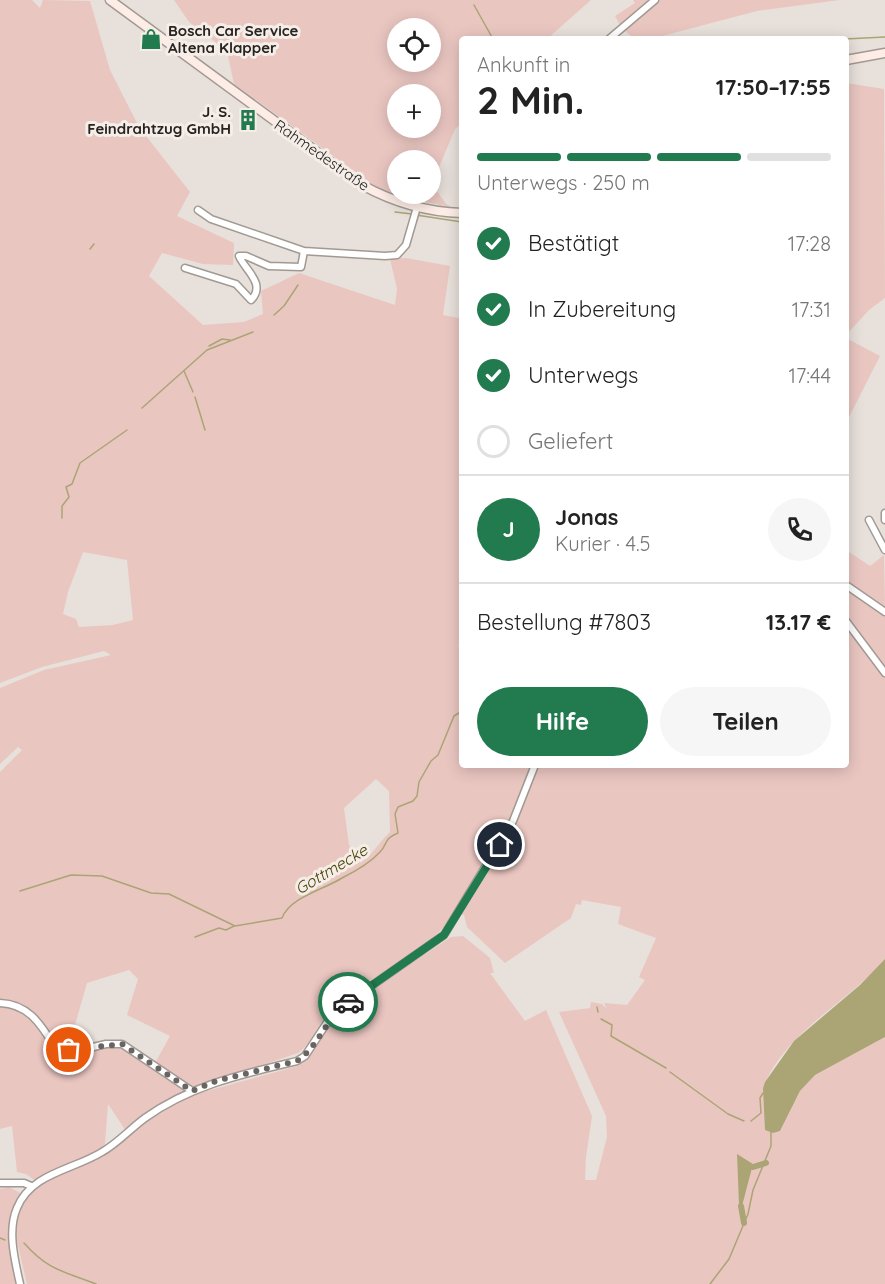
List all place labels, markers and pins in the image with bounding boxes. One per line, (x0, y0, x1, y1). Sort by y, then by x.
place label: Bosch Car Service Altena Klapper (168, 21, 299, 57)
shop icon: Bosch Car Service Altena Klapper (139, 27, 163, 51)
place label: J. S. Feindrahtzug GmbH (87, 102, 231, 138)
building icon: J. S. Feindrahtzug GmbH (236, 108, 260, 132)
pin (474, 819, 525, 870)
pin (43, 1024, 94, 1075)

